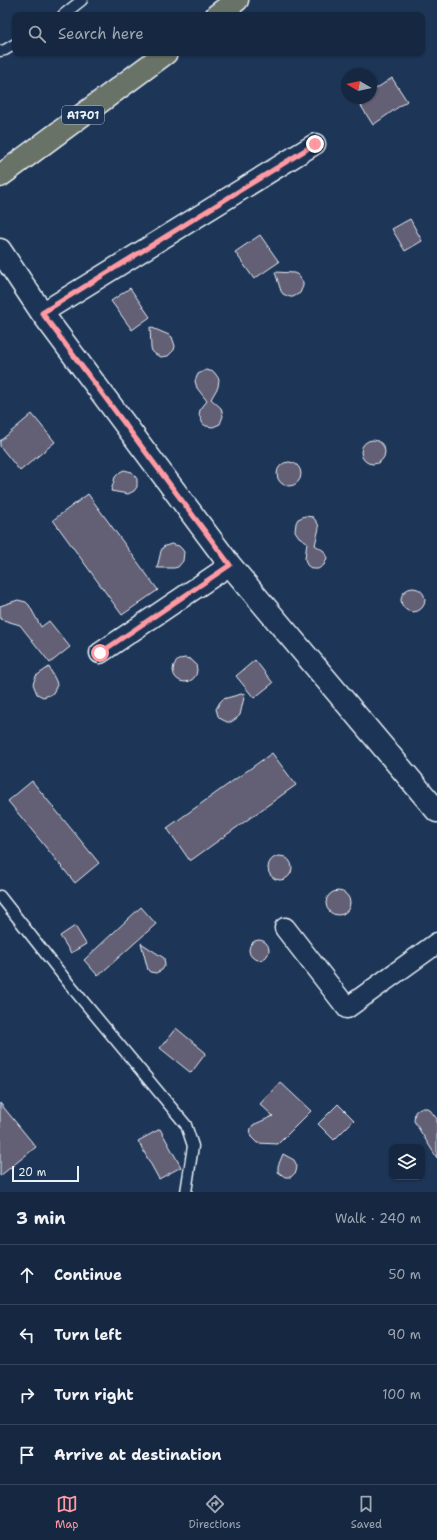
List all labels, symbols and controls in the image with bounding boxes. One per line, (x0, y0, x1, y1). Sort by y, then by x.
search box (12, 12, 425, 56)
icon: search (26, 23, 48, 45)
text: Search here (58, 24, 144, 44)
north arrow (341, 68, 377, 104)
road number: A1701 (62, 106, 104, 124)
route end (306, 135, 324, 153)
route start (91, 644, 109, 662)
map controls (389, 1144, 425, 1180)
button: layers (389, 1144, 425, 1180)
scale bar (12, 1164, 79, 1183)
text: 20 m (18, 1165, 46, 1180)
text: 3 min (16, 1207, 66, 1229)
text: Walk · 240 m (335, 1210, 421, 1227)
icon: ahead (16, 1264, 38, 1286)
text: Continue (54, 1265, 122, 1285)
text: 50 m (388, 1266, 421, 1283)
icon: left (16, 1324, 38, 1346)
text: Turn left (54, 1325, 122, 1345)
text: 90 m (387, 1326, 421, 1343)
icon: right (16, 1384, 38, 1406)
text: Turn right (54, 1385, 134, 1405)
text: 100 m (382, 1386, 421, 1403)
icon: arrive (16, 1444, 38, 1466)
text: Arrive at destination (54, 1445, 222, 1465)
tab: Map (55, 1493, 79, 1532)
tab: Directions (188, 1493, 241, 1532)
tab: Saved (351, 1493, 382, 1532)

